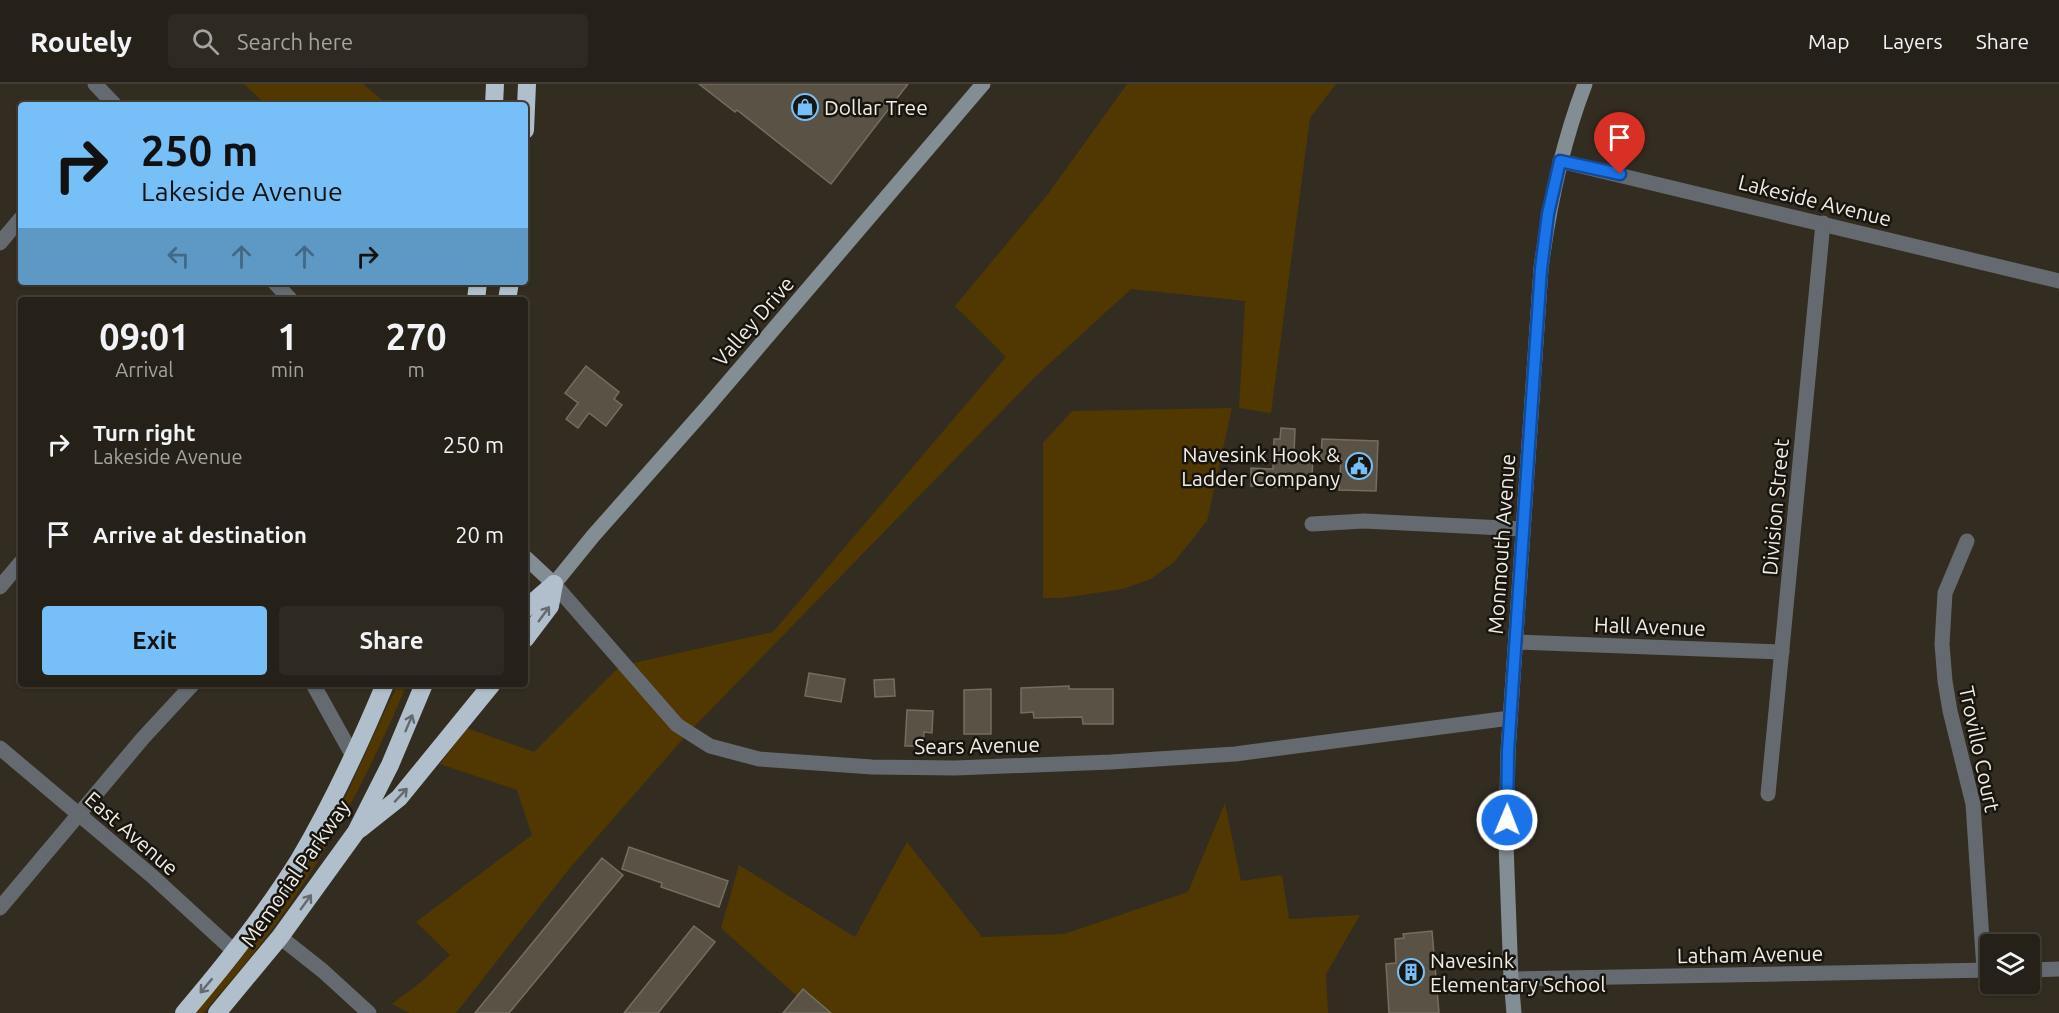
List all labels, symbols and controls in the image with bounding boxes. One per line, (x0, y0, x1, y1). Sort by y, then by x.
search box (168, 14, 588, 68)
icon: search (189, 25, 222, 58)
text: Routely (30, 26, 132, 57)
text: Search here (237, 29, 353, 54)
text: Map (1808, 29, 1849, 53)
text: Layers (1882, 29, 1943, 53)
text: Share (1976, 29, 2029, 53)
shop icon: Dollar Tree (790, 92, 820, 122)
place label: Dollar Tree (824, 95, 928, 119)
pin (1594, 112, 1645, 174)
icon: arrive (1603, 121, 1636, 154)
icon: right (42, 126, 120, 204)
text: 250 m (141, 127, 258, 174)
street label: Lakeside Avenue (1736, 169, 1894, 231)
text: Lakeside Avenue (141, 176, 343, 206)
icon: left (162, 240, 195, 273)
icon: ahead (225, 240, 258, 273)
icon: ahead (288, 240, 321, 273)
icon: right (351, 240, 384, 273)
street label: Valley Drive (708, 271, 798, 371)
text: 09:01 (99, 316, 189, 357)
text: 1 (277, 316, 298, 357)
text: 270 (386, 316, 447, 357)
text: Arrival (115, 358, 174, 381)
text: min (271, 358, 304, 381)
text: m (408, 358, 425, 381)
text: Turn right (93, 420, 195, 445)
icon: right (42, 428, 75, 461)
text: 250 m (443, 432, 504, 457)
street label: Division Street (1757, 438, 1793, 576)
place label: Navesink Hook & Ladder Company (1181, 442, 1340, 490)
text: Lakeside Avenue (93, 445, 243, 468)
public building icon: Navesink Hook & Ladder Company (1344, 451, 1374, 481)
street label: Monmouth Avenue (1483, 453, 1519, 635)
icon: arrive (42, 518, 75, 551)
text: Arrive at destination (93, 522, 307, 547)
text: 20 m (455, 522, 504, 547)
button: Exit (42, 606, 267, 675)
button: Share (279, 606, 504, 675)
one-way arrow (538, 606, 550, 622)
street label: Hall Avenue (1594, 612, 1706, 640)
street label: Trovillo Court (1955, 684, 2005, 814)
one-way arrow (404, 714, 415, 732)
street label: Sears Avenue (914, 732, 1040, 758)
street label: East Avenue (81, 786, 183, 880)
one-way arrow (394, 787, 408, 802)
position arrow (1475, 788, 1539, 852)
street label: Memorial Parkway (235, 795, 355, 951)
one-way arrow (300, 894, 312, 910)
map controls (1980, 934, 2040, 994)
button: layers (1980, 934, 2040, 994)
street label: Latham Avenue (1677, 941, 1823, 967)
place label: Navesink Elementary School (1430, 948, 1606, 996)
building icon: Navesink Elementary School (1396, 957, 1426, 987)
one-way arrow (200, 978, 213, 994)

